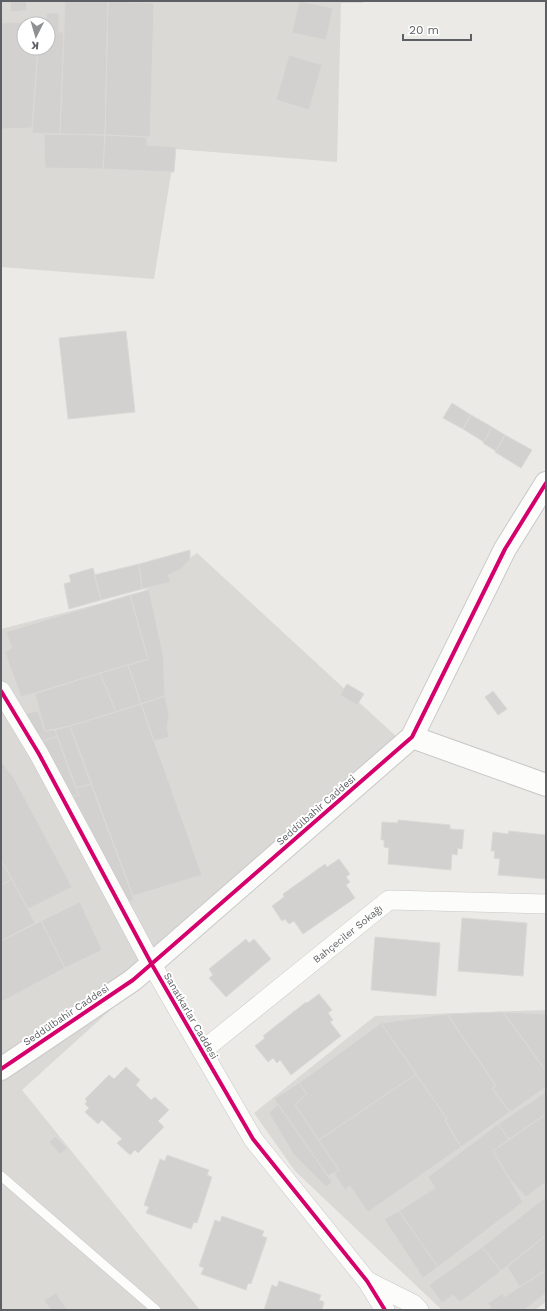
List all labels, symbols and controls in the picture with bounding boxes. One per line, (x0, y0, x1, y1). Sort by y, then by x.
north arrow (16, 16, 56, 56)
scale bar (403, 16, 471, 42)
text: 20 m (409, 23, 439, 37)
text: K (30, 39, 40, 52)
street label: Seddülbahir Caddesi (274, 773, 358, 847)
street label: Bahçeciler Sokağı (311, 902, 384, 965)
street label: Sanatkarlar Caddesi (162, 971, 220, 1061)
street label: Seddülbahir Caddesi (21, 982, 111, 1048)

